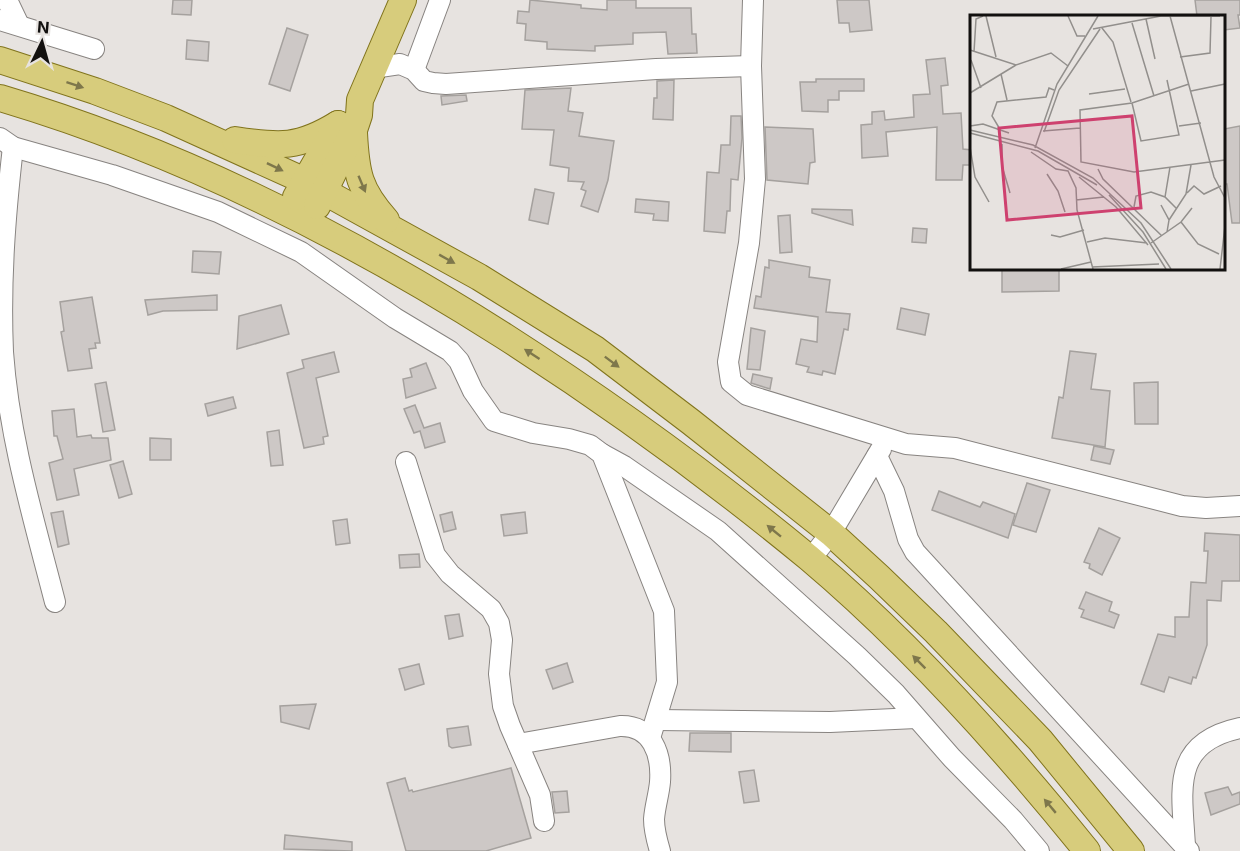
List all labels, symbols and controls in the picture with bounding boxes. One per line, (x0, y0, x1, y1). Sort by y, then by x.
north arrow (12, 12, 72, 72)
inset map (970, 15, 1225, 270)
text: N (36, 17, 50, 38)
one-way arrow (66, 80, 84, 90)
one-way arrow (266, 162, 283, 172)
one-way arrow (357, 176, 367, 194)
one-way arrow (439, 254, 456, 264)
one-way arrow (524, 349, 540, 360)
one-way arrow (605, 355, 620, 367)
one-way arrow (767, 525, 782, 538)
one-way arrow (912, 655, 926, 669)
one-way arrow (1044, 799, 1057, 814)

